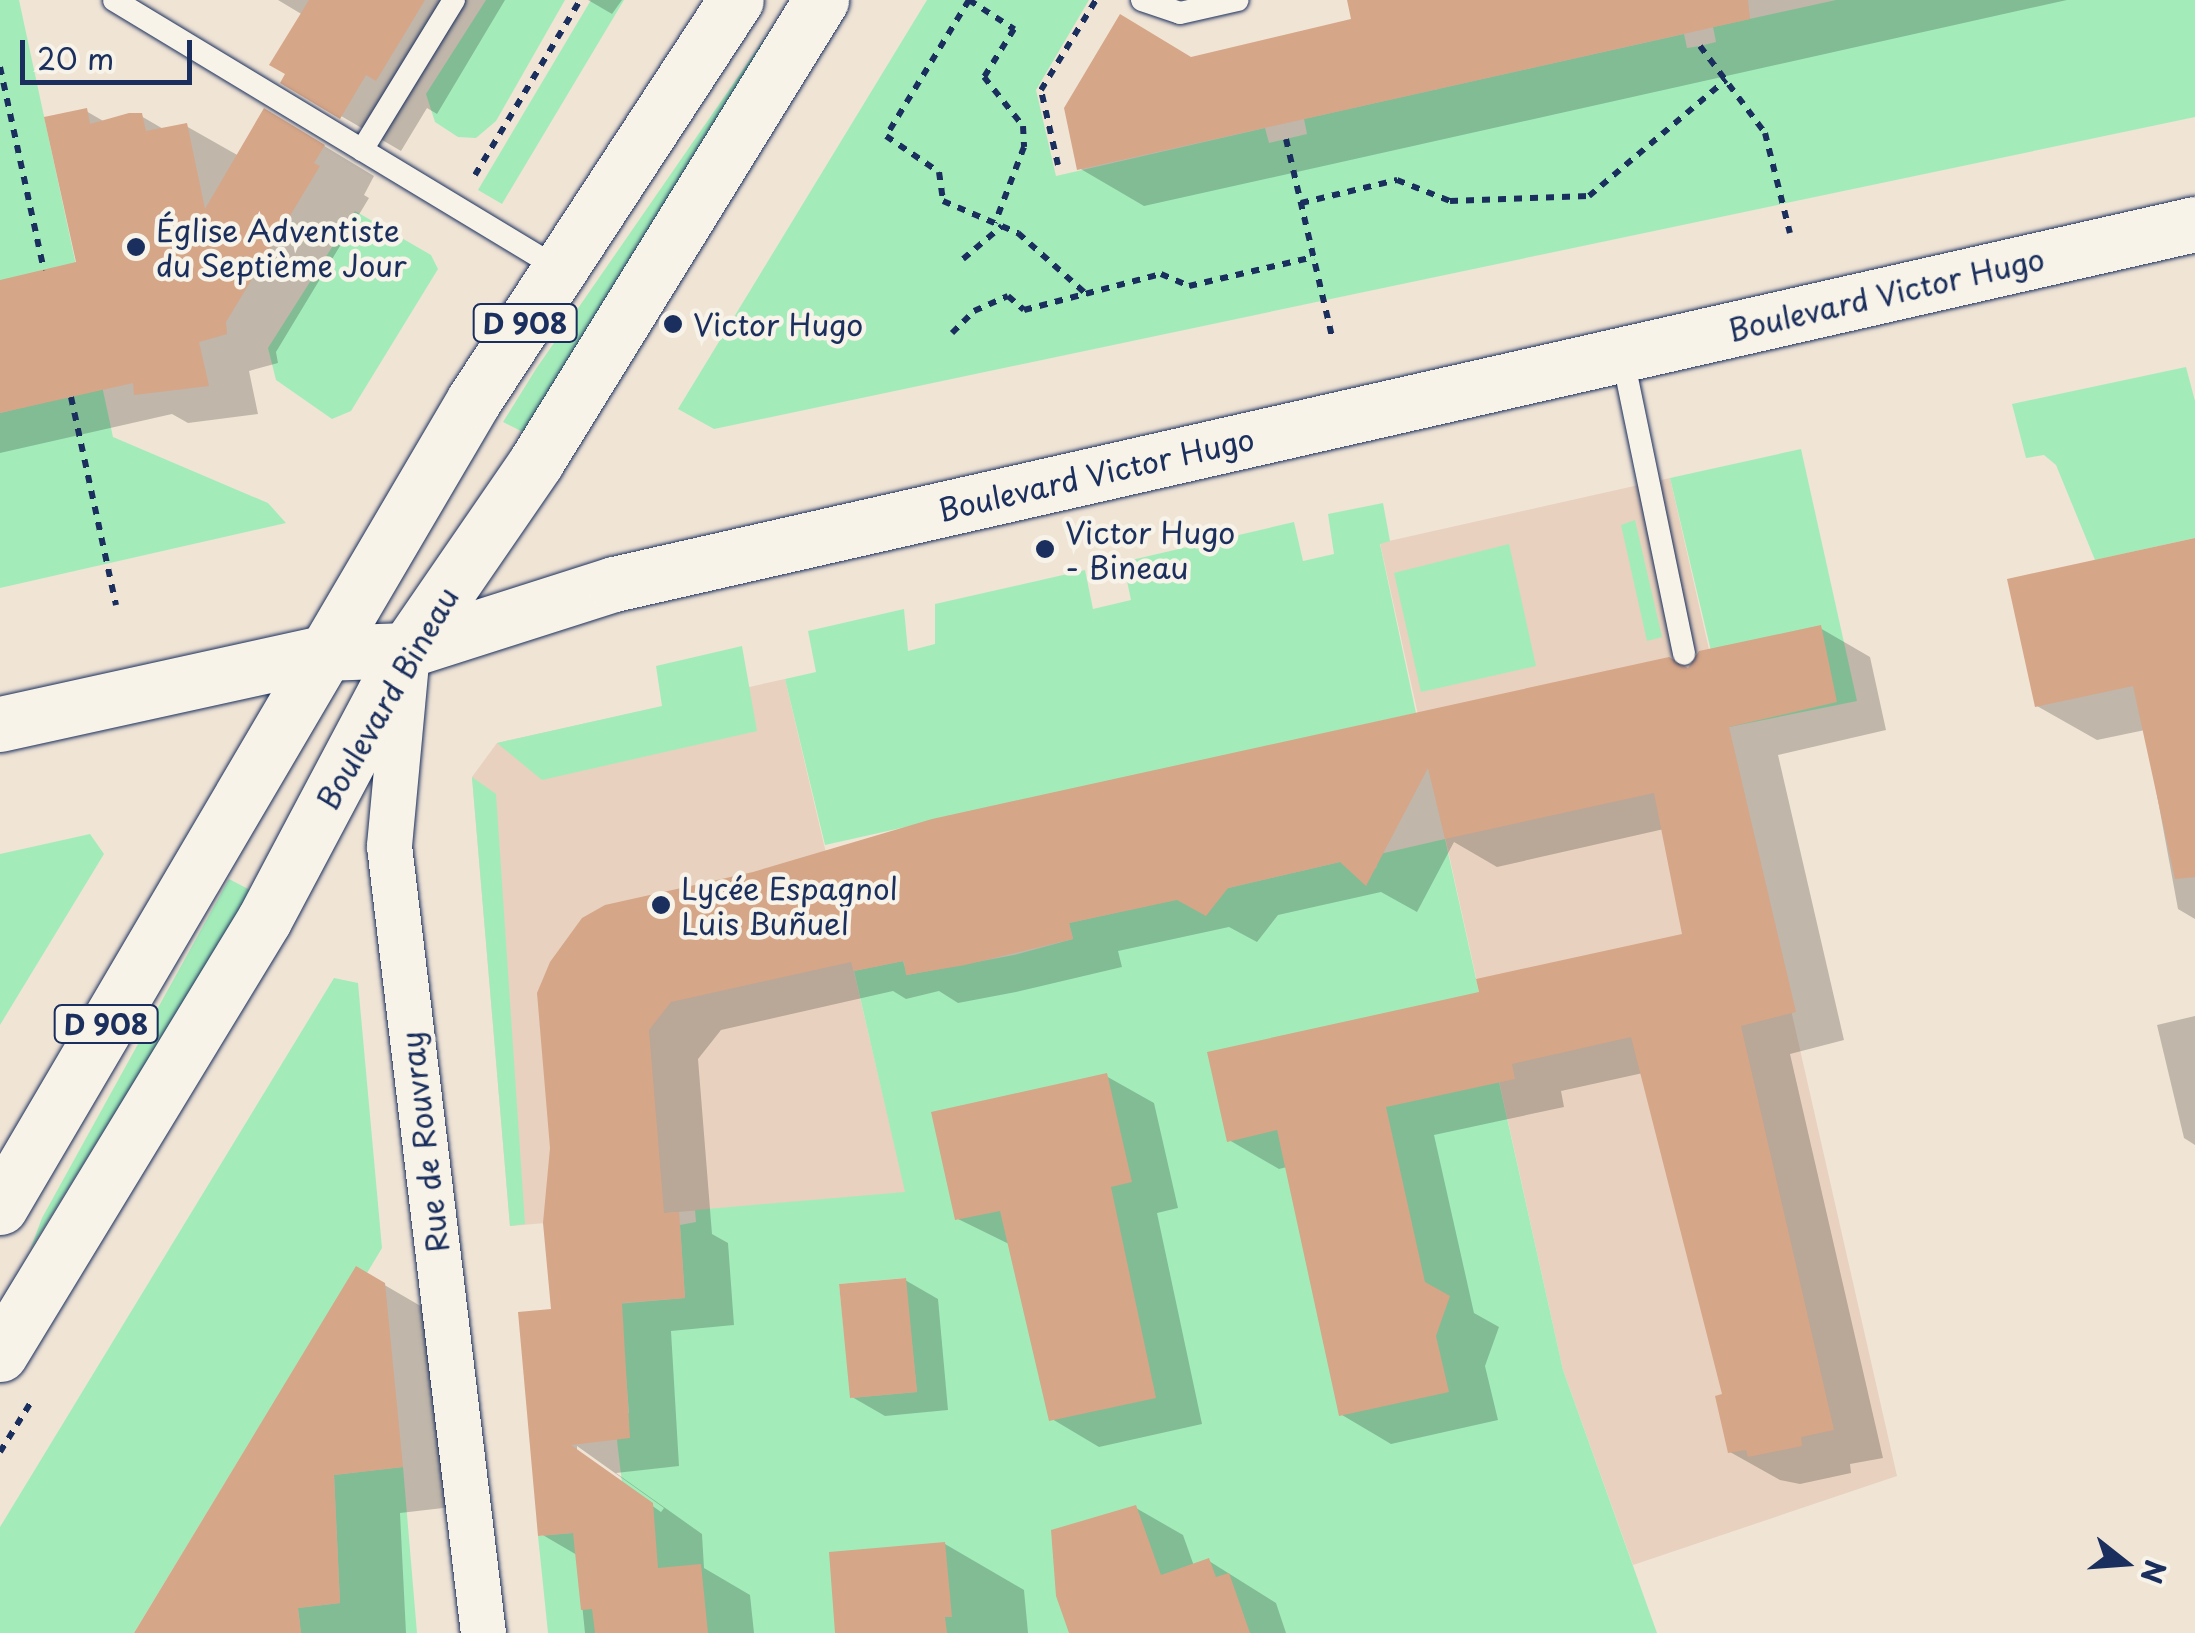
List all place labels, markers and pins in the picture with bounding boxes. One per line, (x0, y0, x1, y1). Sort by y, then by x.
place label: Église Adventiste du Septième Jour (156, 212, 408, 282)
marker: Église Adventiste du Septième Jour (125, 236, 147, 258)
place label: Victor Hugo (693, 306, 864, 342)
marker: Victor Hugo (662, 313, 684, 335)
place label: Victor Hugo - Bineau (1065, 514, 1236, 584)
marker: Victor Hugo - Bineau (1034, 538, 1056, 560)
place label: Lycée Espagnol Luis Buñuel (681, 870, 902, 940)
marker: Lycée Espagnol Luis Buñuel (650, 894, 672, 916)

